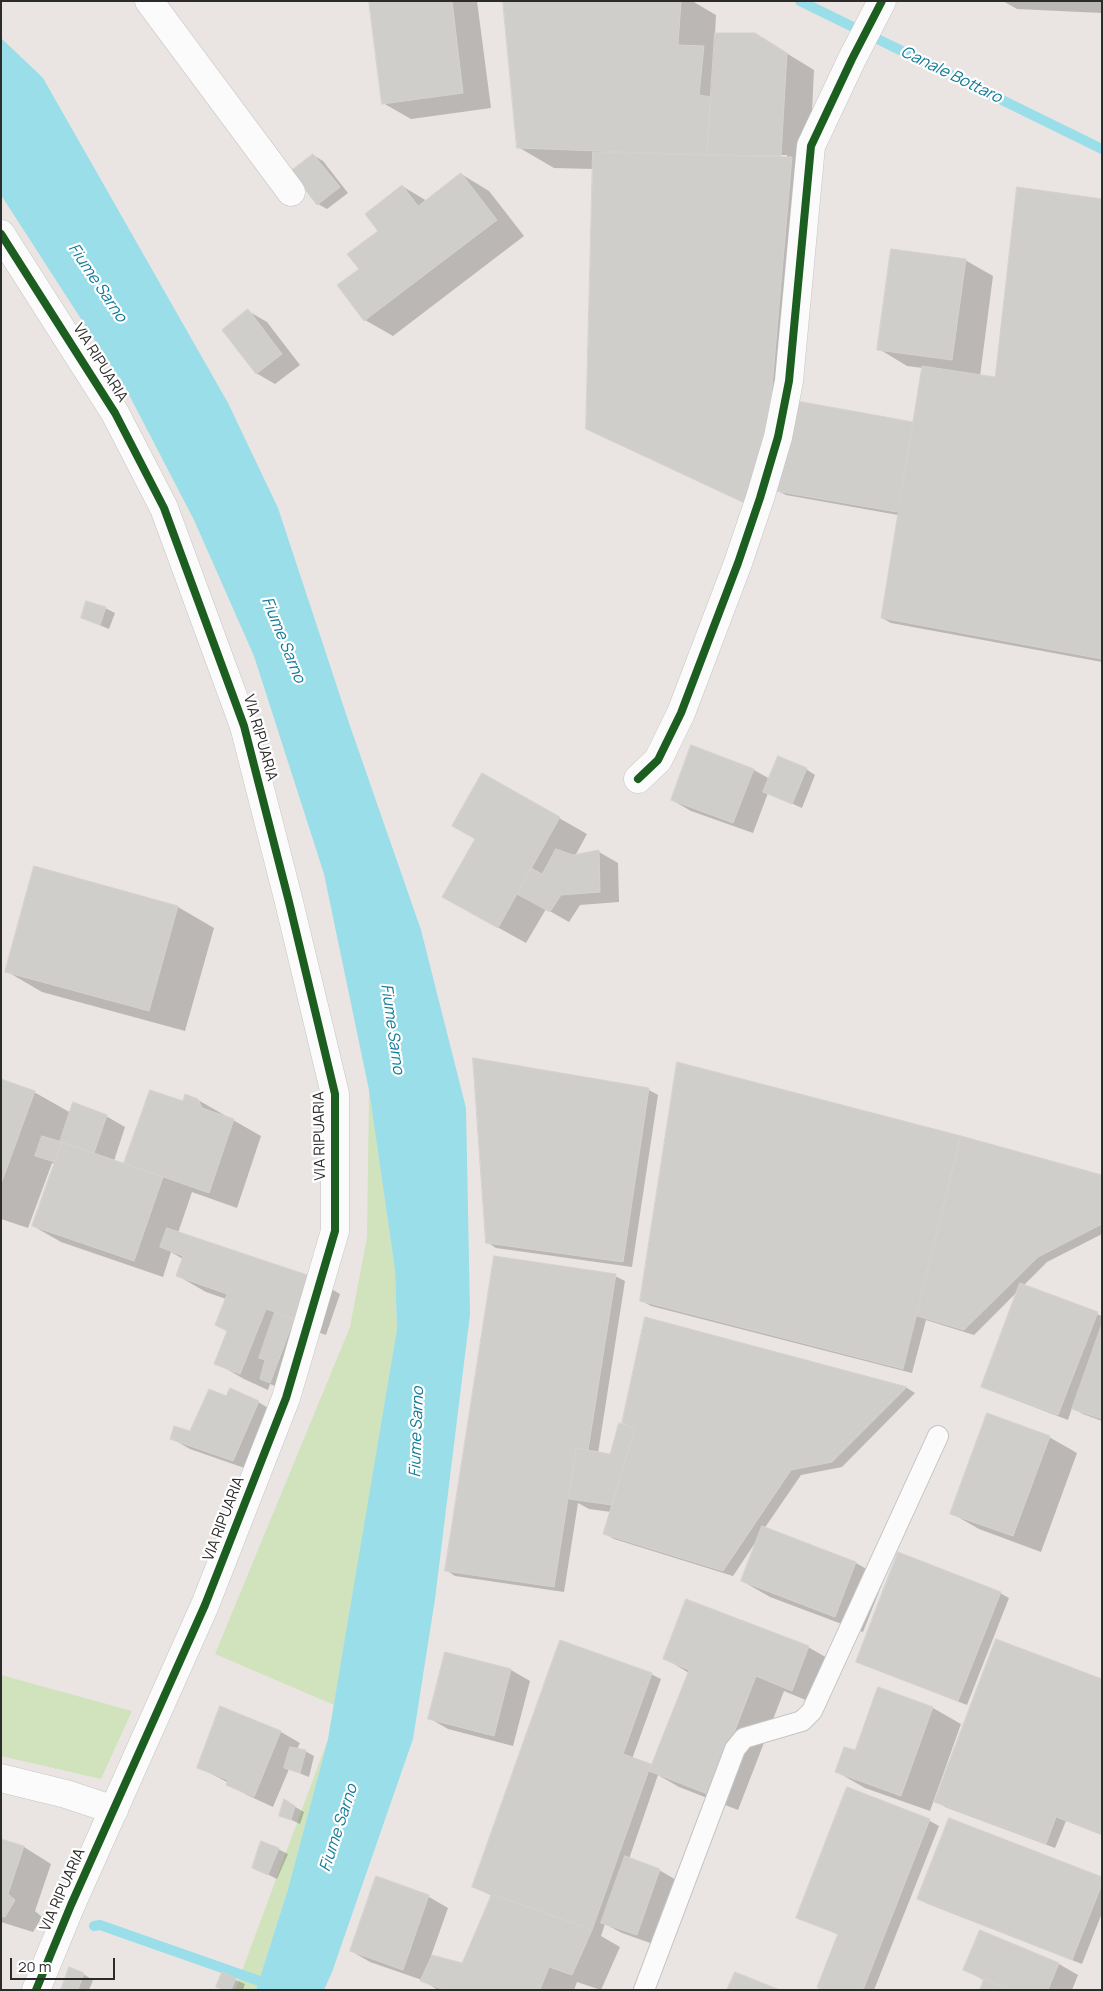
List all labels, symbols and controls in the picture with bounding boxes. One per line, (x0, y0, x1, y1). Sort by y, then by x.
water label: Canale Bottaro (897, 42, 1005, 108)
water label: Fiume Sarno (64, 240, 130, 326)
street label: VIA RIPUARIA (69, 320, 131, 406)
water label: Fiume Sarno (257, 594, 309, 686)
street label: VIA RIPUARIA (239, 693, 281, 783)
water label: Fiume Sarno (376, 983, 408, 1075)
street label: VIA RIPUARIA (310, 1091, 330, 1181)
water label: Fiume Sarno (406, 1386, 428, 1478)
street label: VIA RIPUARIA (200, 1474, 248, 1564)
water label: Fiume Sarno (316, 1782, 362, 1874)
street label: VIA RIPUARIA (37, 1846, 89, 1934)
scale bar (12, 1948, 118, 1980)
text: 20 m (18, 1956, 51, 1977)

